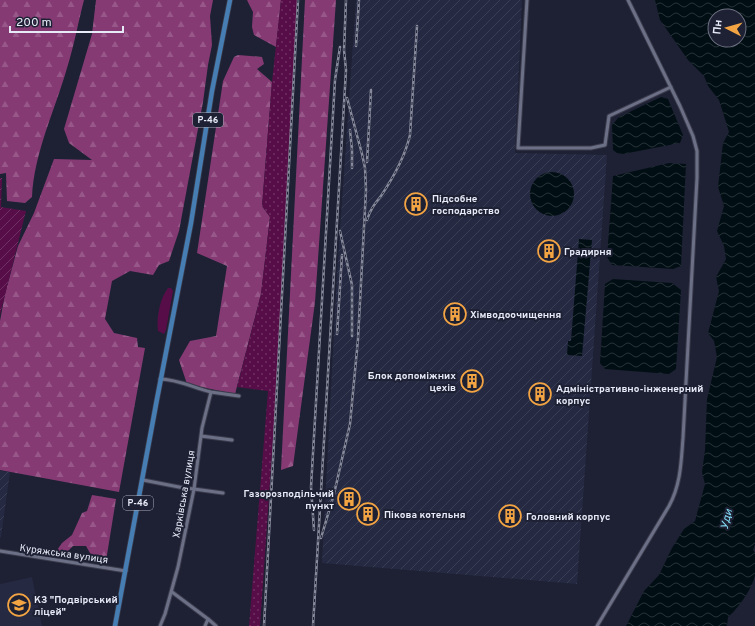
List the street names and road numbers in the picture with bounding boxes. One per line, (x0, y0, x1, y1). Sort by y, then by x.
road number: Р-46 (193, 113, 223, 127)
street label: Харківська вулиця (170, 449, 199, 539)
road number: Р-46 (123, 496, 153, 510)
street label: Куряжська вулиця (19, 542, 109, 567)

